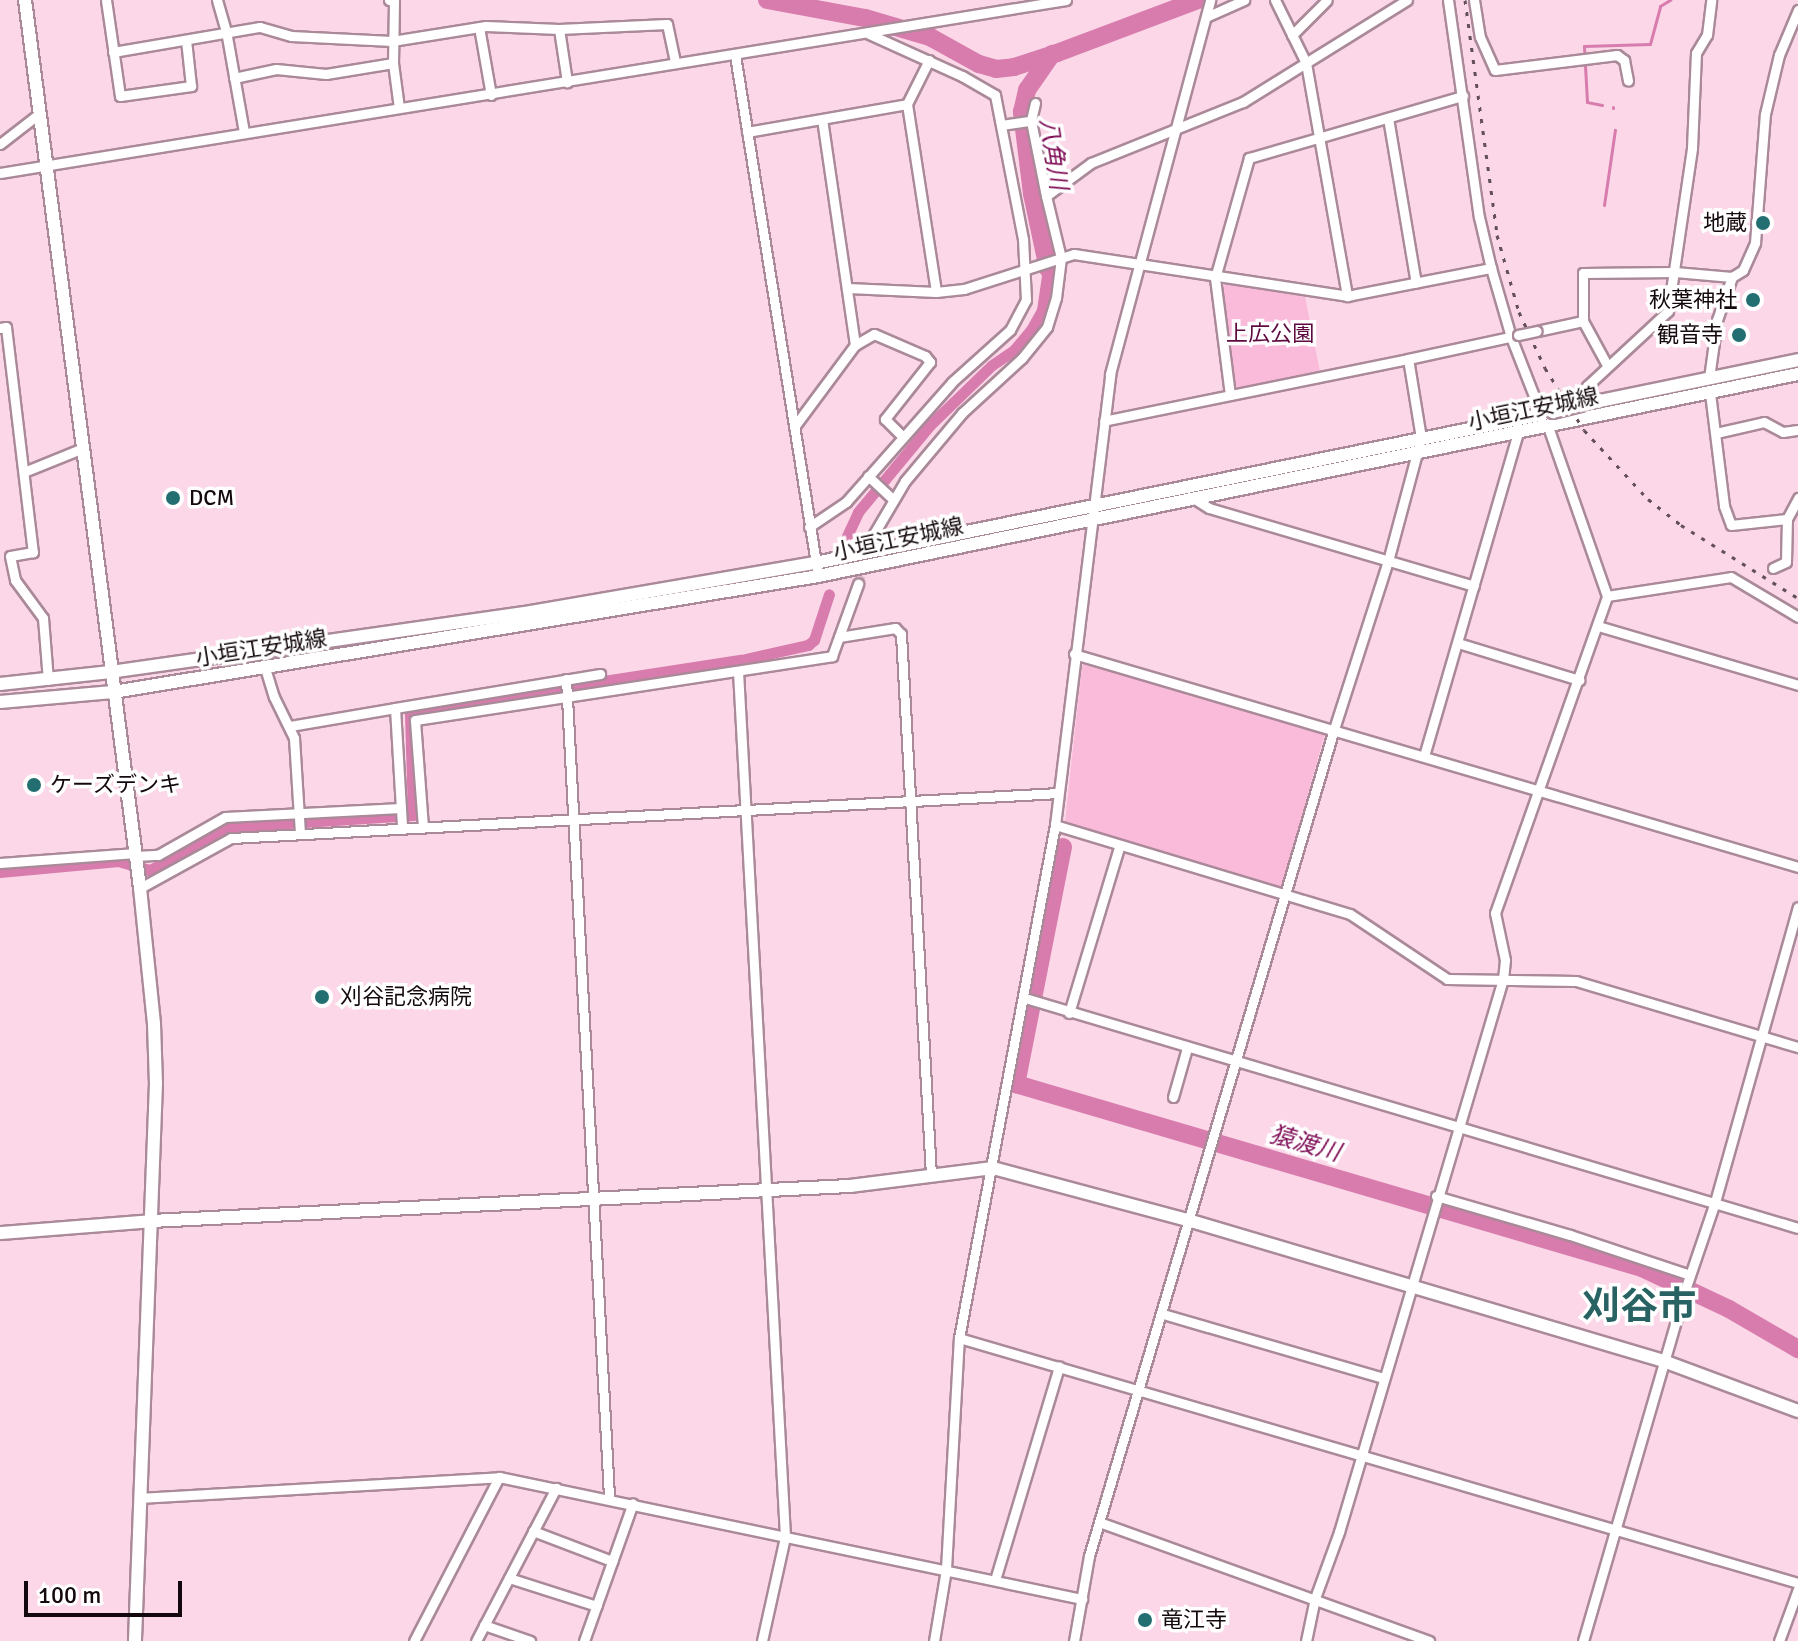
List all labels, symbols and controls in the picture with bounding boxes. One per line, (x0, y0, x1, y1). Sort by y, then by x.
water label: 八角川 (1033, 116, 1073, 192)
place label: 地蔵 (1703, 210, 1747, 236)
marker: 地蔵 (1754, 214, 1772, 232)
place label: 秋葉神社 (1649, 287, 1737, 313)
marker: 秋葉神社 (1744, 291, 1762, 309)
park label: 上広公園 (1226, 321, 1314, 347)
place label: 観音寺 (1657, 322, 1723, 348)
marker: 観音寺 (1730, 326, 1748, 344)
street label: 小垣江安城線 (1466, 382, 1600, 436)
place label: DCM (189, 485, 234, 511)
marker: DCM (164, 489, 182, 507)
street label: 小垣江安城線 (831, 512, 965, 566)
street label: 小垣江安城線 (194, 625, 328, 671)
place label: ケーズデンキ (50, 772, 182, 798)
marker: ケーズデンキ (25, 776, 43, 794)
place label: 刈谷記念病院 (340, 984, 472, 1010)
marker: 刈谷記念病院 (311, 986, 333, 1008)
water label: 猿渡川 (1266, 1120, 1344, 1168)
district label: 刈谷市 (1582, 1284, 1696, 1330)
scale bar (28, 1565, 186, 1615)
text: 100 m (38, 1580, 101, 1610)
place label: 竜江寺 (1161, 1607, 1227, 1633)
marker: 竜江寺 (1136, 1611, 1154, 1629)

